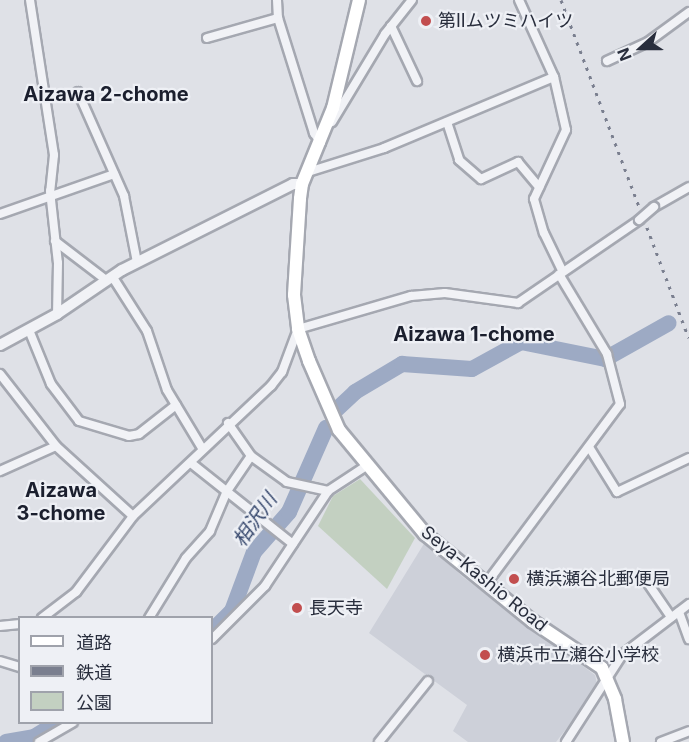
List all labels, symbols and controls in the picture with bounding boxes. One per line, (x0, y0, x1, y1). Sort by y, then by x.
place label: 第IIムツミハイツ (438, 10, 574, 32)
marker: 第IIムツミハイツ (419, 14, 433, 28)
north arrow (611, 18, 671, 78)
text: N (613, 45, 636, 64)
district label: Aizawa 2-chome (23, 82, 189, 106)
district label: Aizawa 1-chome (393, 322, 555, 346)
district label: Aizawa 3-chome (17, 479, 105, 526)
water label: 相沢川 (228, 489, 282, 551)
street label: Seya-Kashio Road (417, 521, 551, 637)
place label: 横浜瀬谷北郵便局 (526, 568, 670, 590)
marker: 横浜瀬谷北郵便局 (507, 572, 521, 586)
place label: 長天寺 (309, 597, 363, 619)
marker: 長天寺 (290, 601, 304, 615)
legend (18, 616, 213, 724)
text: 道路 (76, 632, 112, 653)
place label: 横浜市立瀬谷小学校 (497, 644, 659, 666)
marker: 横浜市立瀬谷小学校 (478, 648, 492, 662)
text: 鉄道 (76, 662, 112, 683)
text: 公園 (76, 692, 112, 713)

